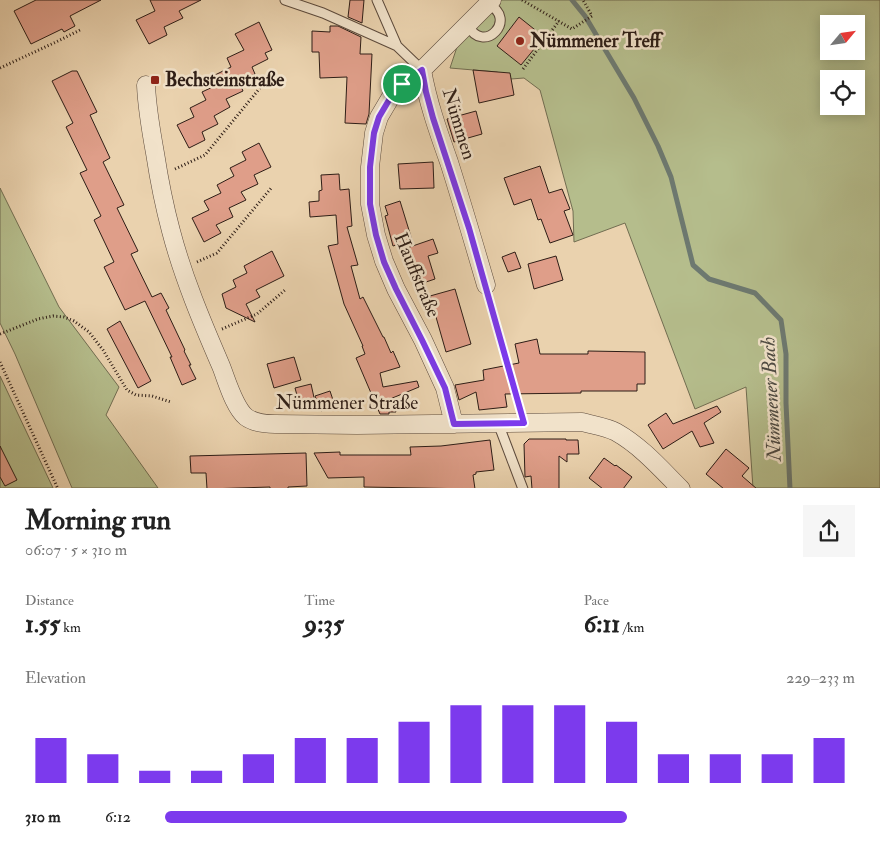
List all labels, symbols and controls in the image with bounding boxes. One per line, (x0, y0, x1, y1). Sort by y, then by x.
north arrow (820, 15, 865, 60)
map controls (820, 15, 865, 115)
place label: Nümmener Treff (529, 29, 664, 53)
marker: Nümmener Treff (514, 35, 526, 47)
pin (381, 63, 423, 105)
place label: Bechsteinstraße (165, 68, 284, 92)
icon: arrive (388, 70, 416, 98)
button: locate (820, 70, 865, 115)
marker: Bechsteinstraße (149, 74, 161, 86)
street label: Nümmen (437, 85, 481, 163)
street label: Hauffstraße (388, 229, 446, 321)
water label: Nümmener Bach (755, 336, 787, 463)
street label: Nümmener Straße (276, 391, 418, 415)
text: Morning run (25, 503, 171, 538)
button: share (803, 505, 855, 557)
text: 06:07 · 5 × 310 m (25, 540, 127, 560)
text: Distance (25, 592, 74, 609)
text: Time (304, 592, 335, 609)
text: Pace (584, 592, 609, 609)
text: 1.55 (25, 609, 60, 640)
text: 9:35 (304, 609, 344, 640)
text: 6:11 (584, 609, 620, 640)
text: km (60, 619, 81, 636)
text: /km (620, 619, 644, 636)
text: Elevation (25, 668, 86, 688)
text: 229–233 m (786, 668, 855, 688)
text: 310 m (25, 807, 61, 827)
text: 6:12 (105, 807, 131, 827)

